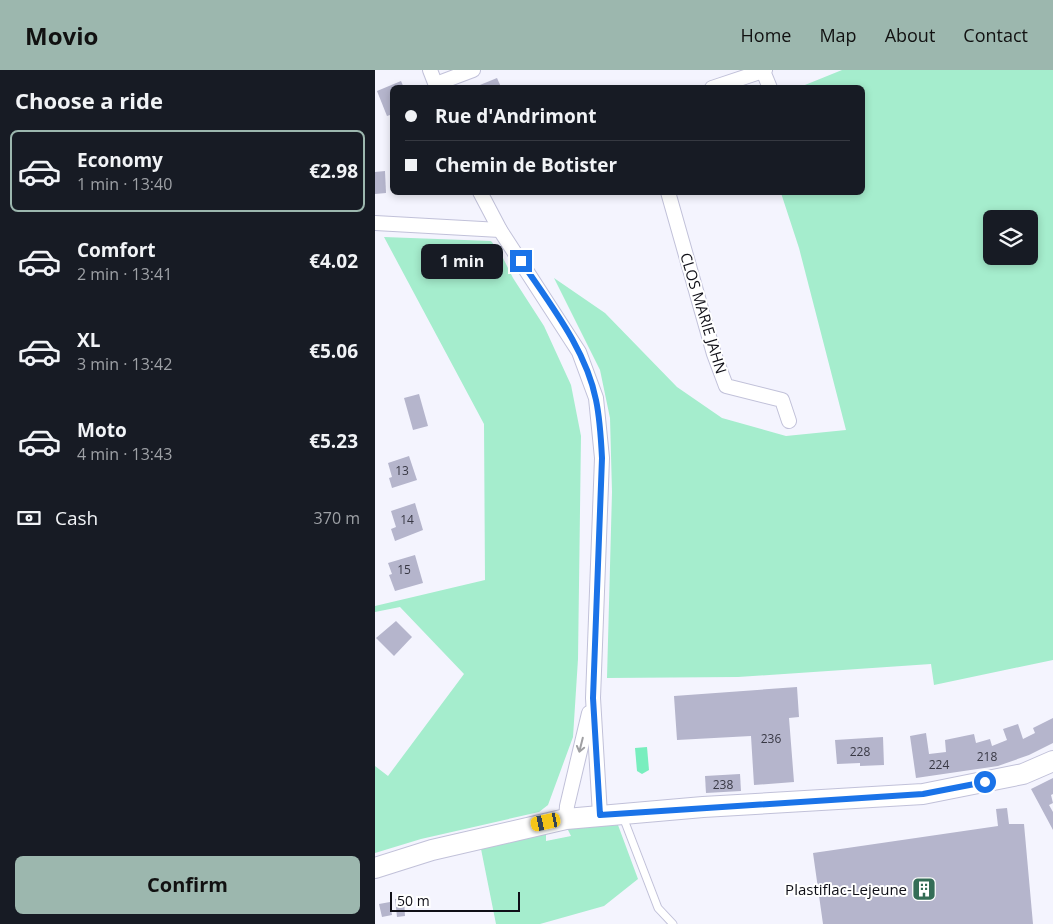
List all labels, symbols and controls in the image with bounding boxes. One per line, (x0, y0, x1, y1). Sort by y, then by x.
text: Movio (25, 19, 98, 52)
text: Home (741, 23, 791, 47)
text: Map (819, 23, 857, 47)
text: About (885, 23, 935, 47)
text: Contact (963, 23, 1028, 47)
text: Choose a ride (15, 85, 163, 115)
text: Rue d'Andrimont (435, 103, 596, 129)
text: Economy (77, 147, 163, 173)
icon: car (17, 149, 62, 194)
text: Chemin de Botister (435, 152, 617, 178)
text: €2.98 (309, 158, 358, 184)
text: 1 min · 13:40 (77, 173, 172, 195)
map controls (983, 210, 1038, 265)
button: layers (983, 210, 1038, 265)
text: Comfort (77, 237, 156, 263)
icon: car (17, 239, 62, 284)
callout: 1 min (421, 244, 503, 278)
text: €4.02 (309, 248, 358, 274)
text: 1 min (440, 250, 484, 272)
route end (510, 250, 532, 272)
street label: CLOS MARIE JAHN (676, 250, 732, 376)
text: 2 min · 13:41 (77, 263, 172, 285)
text: XL (77, 327, 100, 353)
icon: car (17, 329, 62, 374)
text: €5.06 (309, 338, 358, 364)
text: 3 min · 13:42 (77, 353, 172, 375)
text: Moto (77, 417, 127, 443)
icon: car (17, 419, 62, 464)
text: €5.23 (309, 428, 358, 454)
text: 4 min · 13:43 (77, 443, 172, 465)
house number: 13 (395, 462, 409, 479)
icon: cash (15, 504, 43, 532)
text: Cash (55, 505, 98, 531)
text: 370 m (314, 507, 360, 529)
house number: 14 (400, 511, 414, 528)
house number: 15 (397, 561, 411, 578)
house number: 236 (761, 730, 781, 747)
one-way arrow (576, 737, 585, 753)
house number: 228 (850, 743, 870, 760)
house number: 218 (977, 748, 997, 765)
house number: 224 (929, 756, 949, 773)
route start (974, 771, 996, 793)
house number: 238 (713, 776, 733, 793)
car (529, 812, 562, 832)
button: Confirm (15, 856, 360, 914)
building icon: Plastiflac-Lejeune (911, 876, 937, 902)
place label: Plastiflac-Lejeune (785, 879, 907, 899)
scale bar (390, 889, 520, 912)
text: 50 m (397, 891, 430, 910)

